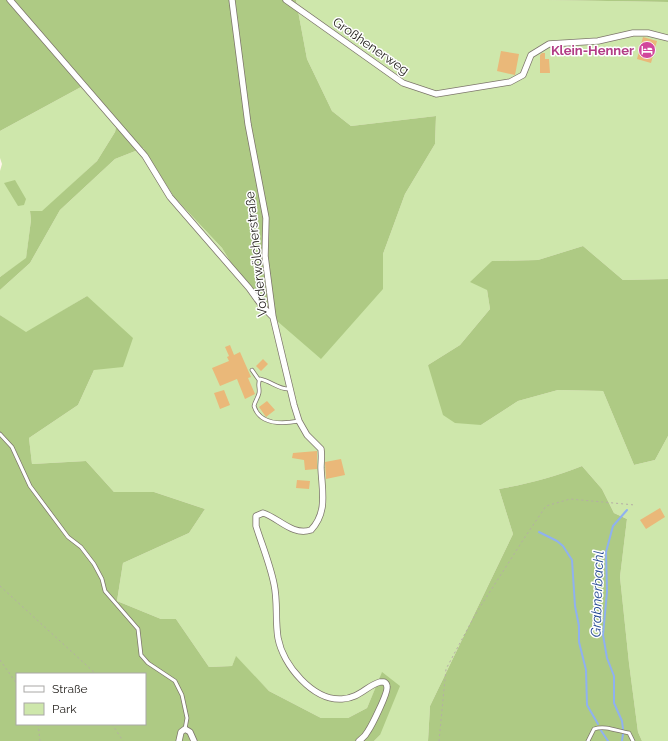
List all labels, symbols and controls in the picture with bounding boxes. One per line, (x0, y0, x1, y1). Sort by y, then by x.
street label: Großhenerweg (330, 14, 412, 78)
hotel icon: Klein-Henner (637, 40, 657, 60)
place label: Klein-Henner (551, 43, 634, 58)
street label: Vorderwölcherstraße (242, 190, 270, 317)
water label: Grabnerbachl (587, 550, 607, 638)
legend (16, 673, 146, 725)
text: Straße (52, 682, 88, 696)
text: Park (52, 702, 77, 716)

